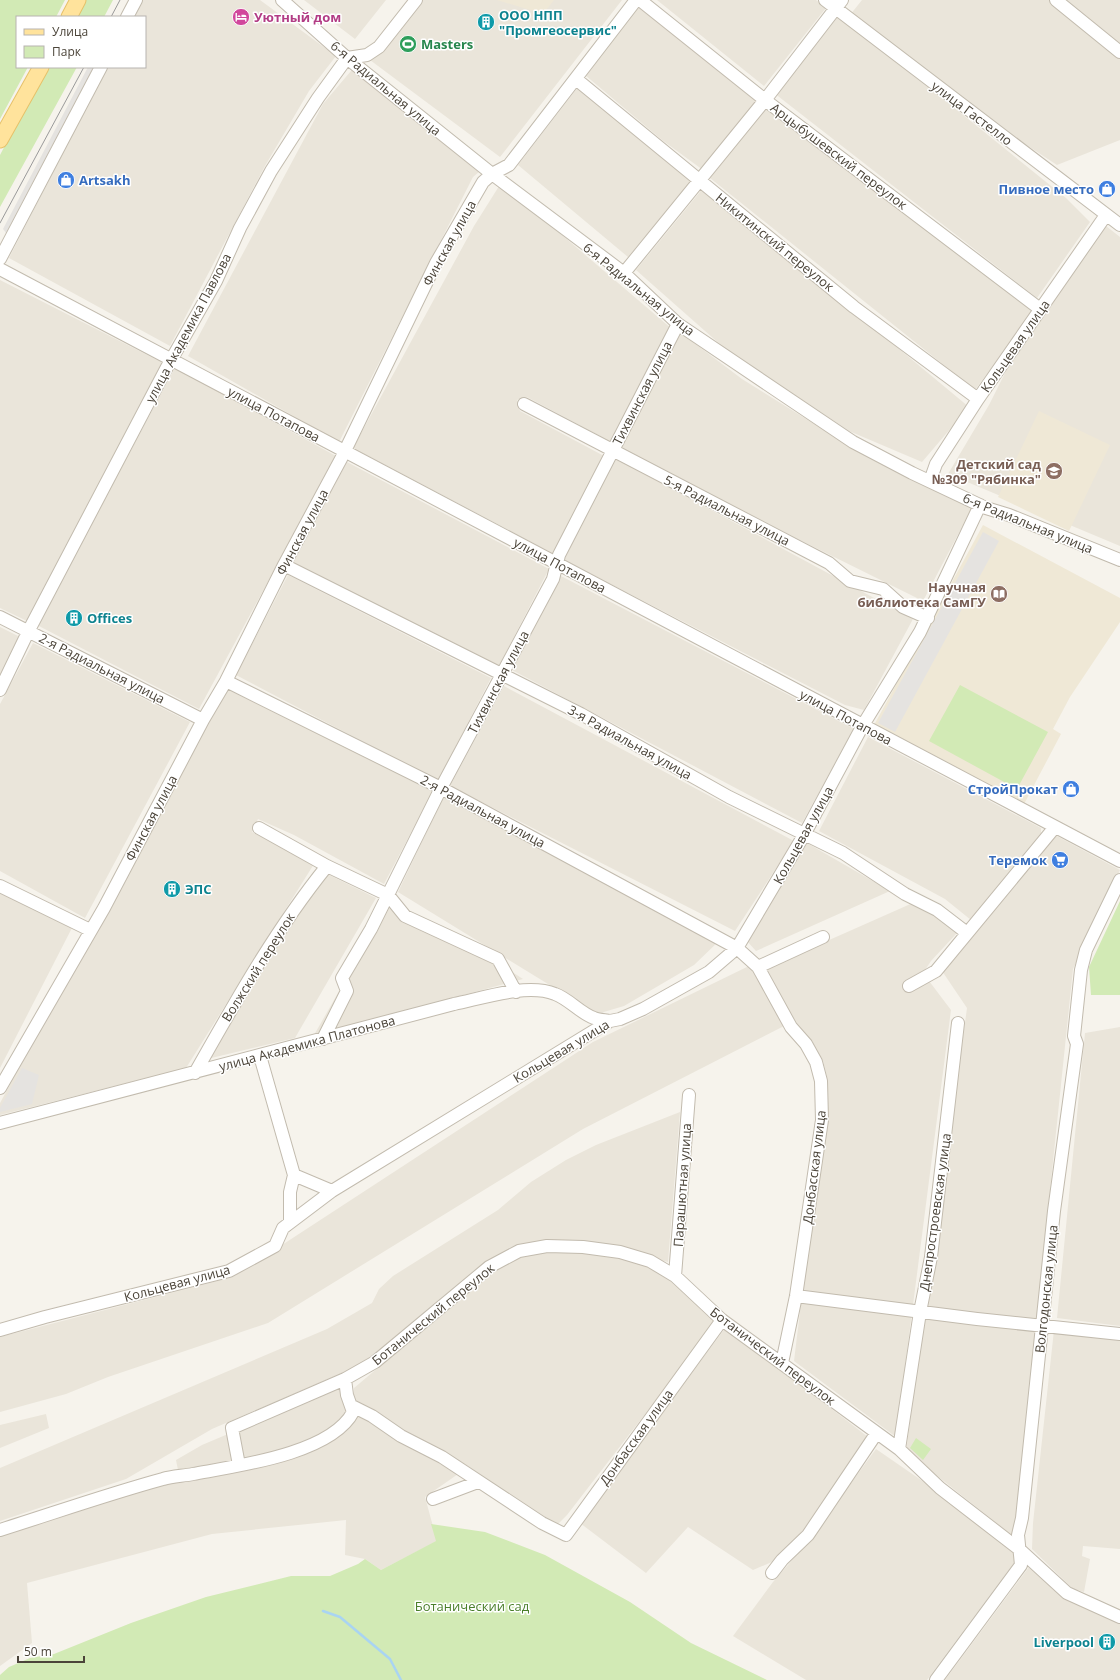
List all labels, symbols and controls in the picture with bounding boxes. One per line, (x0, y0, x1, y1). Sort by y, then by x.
place label: ООО НПП "Промгеосервис" (499, 6, 617, 39)
hotel icon: Уютный дом (231, 7, 251, 27)
place label: Уютный дом (254, 8, 341, 26)
building icon: ООО НПП "Промгеосервис" (476, 12, 496, 32)
legend (16, 16, 146, 68)
text: Улица (52, 23, 88, 40)
sports icon: Masters (398, 34, 418, 54)
place label: Masters (421, 35, 473, 53)
street label: 6-я Радиальная улица (327, 36, 445, 140)
text: Парк (52, 43, 82, 60)
street label: улица Гастелло (928, 77, 1016, 150)
street label: Арцыбушевский переулок (767, 99, 911, 214)
shop icon: Аrtsakh (56, 170, 76, 190)
place label: Аrtsakh (79, 171, 130, 189)
shop icon: Пивное место (1097, 179, 1117, 199)
place label: Пивное место (998, 180, 1094, 198)
street label: Никитинский переулок (712, 189, 838, 296)
street label: Финская улица (418, 197, 480, 289)
street label: 6-я Радиальная улица (579, 238, 699, 340)
street label: улица Академика Павлова (141, 250, 235, 406)
street label: Кольцевая улица (976, 296, 1054, 396)
street label: Тихвинская улица (608, 338, 676, 448)
street label: улица Потапова (225, 382, 323, 446)
place label: Детский сад №309 "Рябинка" (932, 455, 1041, 488)
school or university icon: Детский сад №309 "Рябинка" (1044, 461, 1064, 481)
street label: 5-я Радиальная улица (661, 470, 793, 550)
street label: Финская улица (272, 486, 332, 578)
street label: 6-я Радиальная улица (960, 489, 1096, 557)
street label: улица Потапова (511, 533, 609, 597)
place label: Научная библиотека СамГУ (857, 578, 986, 611)
library icon: Научная библиотека СамГУ (989, 584, 1009, 604)
building icon: Offices (64, 608, 84, 628)
place label: Offices (87, 609, 132, 627)
street label: Тихвинская улица (463, 627, 533, 737)
street label: 2-я Радиальная улица (36, 628, 168, 708)
street label: улица Потапова (797, 685, 895, 749)
street label: 3-я Радиальная улица (565, 700, 695, 784)
street label: 2-я Радиальная улица (417, 770, 549, 852)
street label: Финская улица (121, 772, 181, 864)
shop icon: СтройПрокат (1061, 779, 1081, 799)
place label: СтройПрокат (968, 780, 1058, 798)
street label: Кольцевая улица (769, 783, 837, 887)
supermarket icon: Теремок (1050, 850, 1070, 870)
place label: Теремок (989, 851, 1048, 869)
building icon: ЭПС (162, 879, 182, 899)
place label: ЭПС (185, 880, 212, 898)
street label: Волжский переулок (217, 909, 299, 1025)
street label: улица Академика Платонова (217, 1011, 397, 1075)
street label: Кольцевая улица (510, 1015, 612, 1087)
street label: Донбасская улица (798, 1109, 830, 1225)
street label: Парашютная улица (669, 1123, 695, 1247)
street label: Днепростроевская улица (915, 1132, 955, 1292)
street label: Волгодонская улица (1030, 1224, 1062, 1354)
street label: Ботанический переулок (368, 1259, 498, 1369)
street label: Кольцевая улица (122, 1260, 232, 1306)
street label: Ботанический переулок (707, 1303, 840, 1409)
street label: Донбасская улица (595, 1385, 677, 1489)
park label: Ботанический сад (415, 1597, 530, 1615)
building icon: Liverpool (1097, 1632, 1117, 1652)
place label: Liverpool (1033, 1633, 1094, 1651)
scale bar (18, 1638, 84, 1664)
text: 50 m (24, 1643, 52, 1660)

